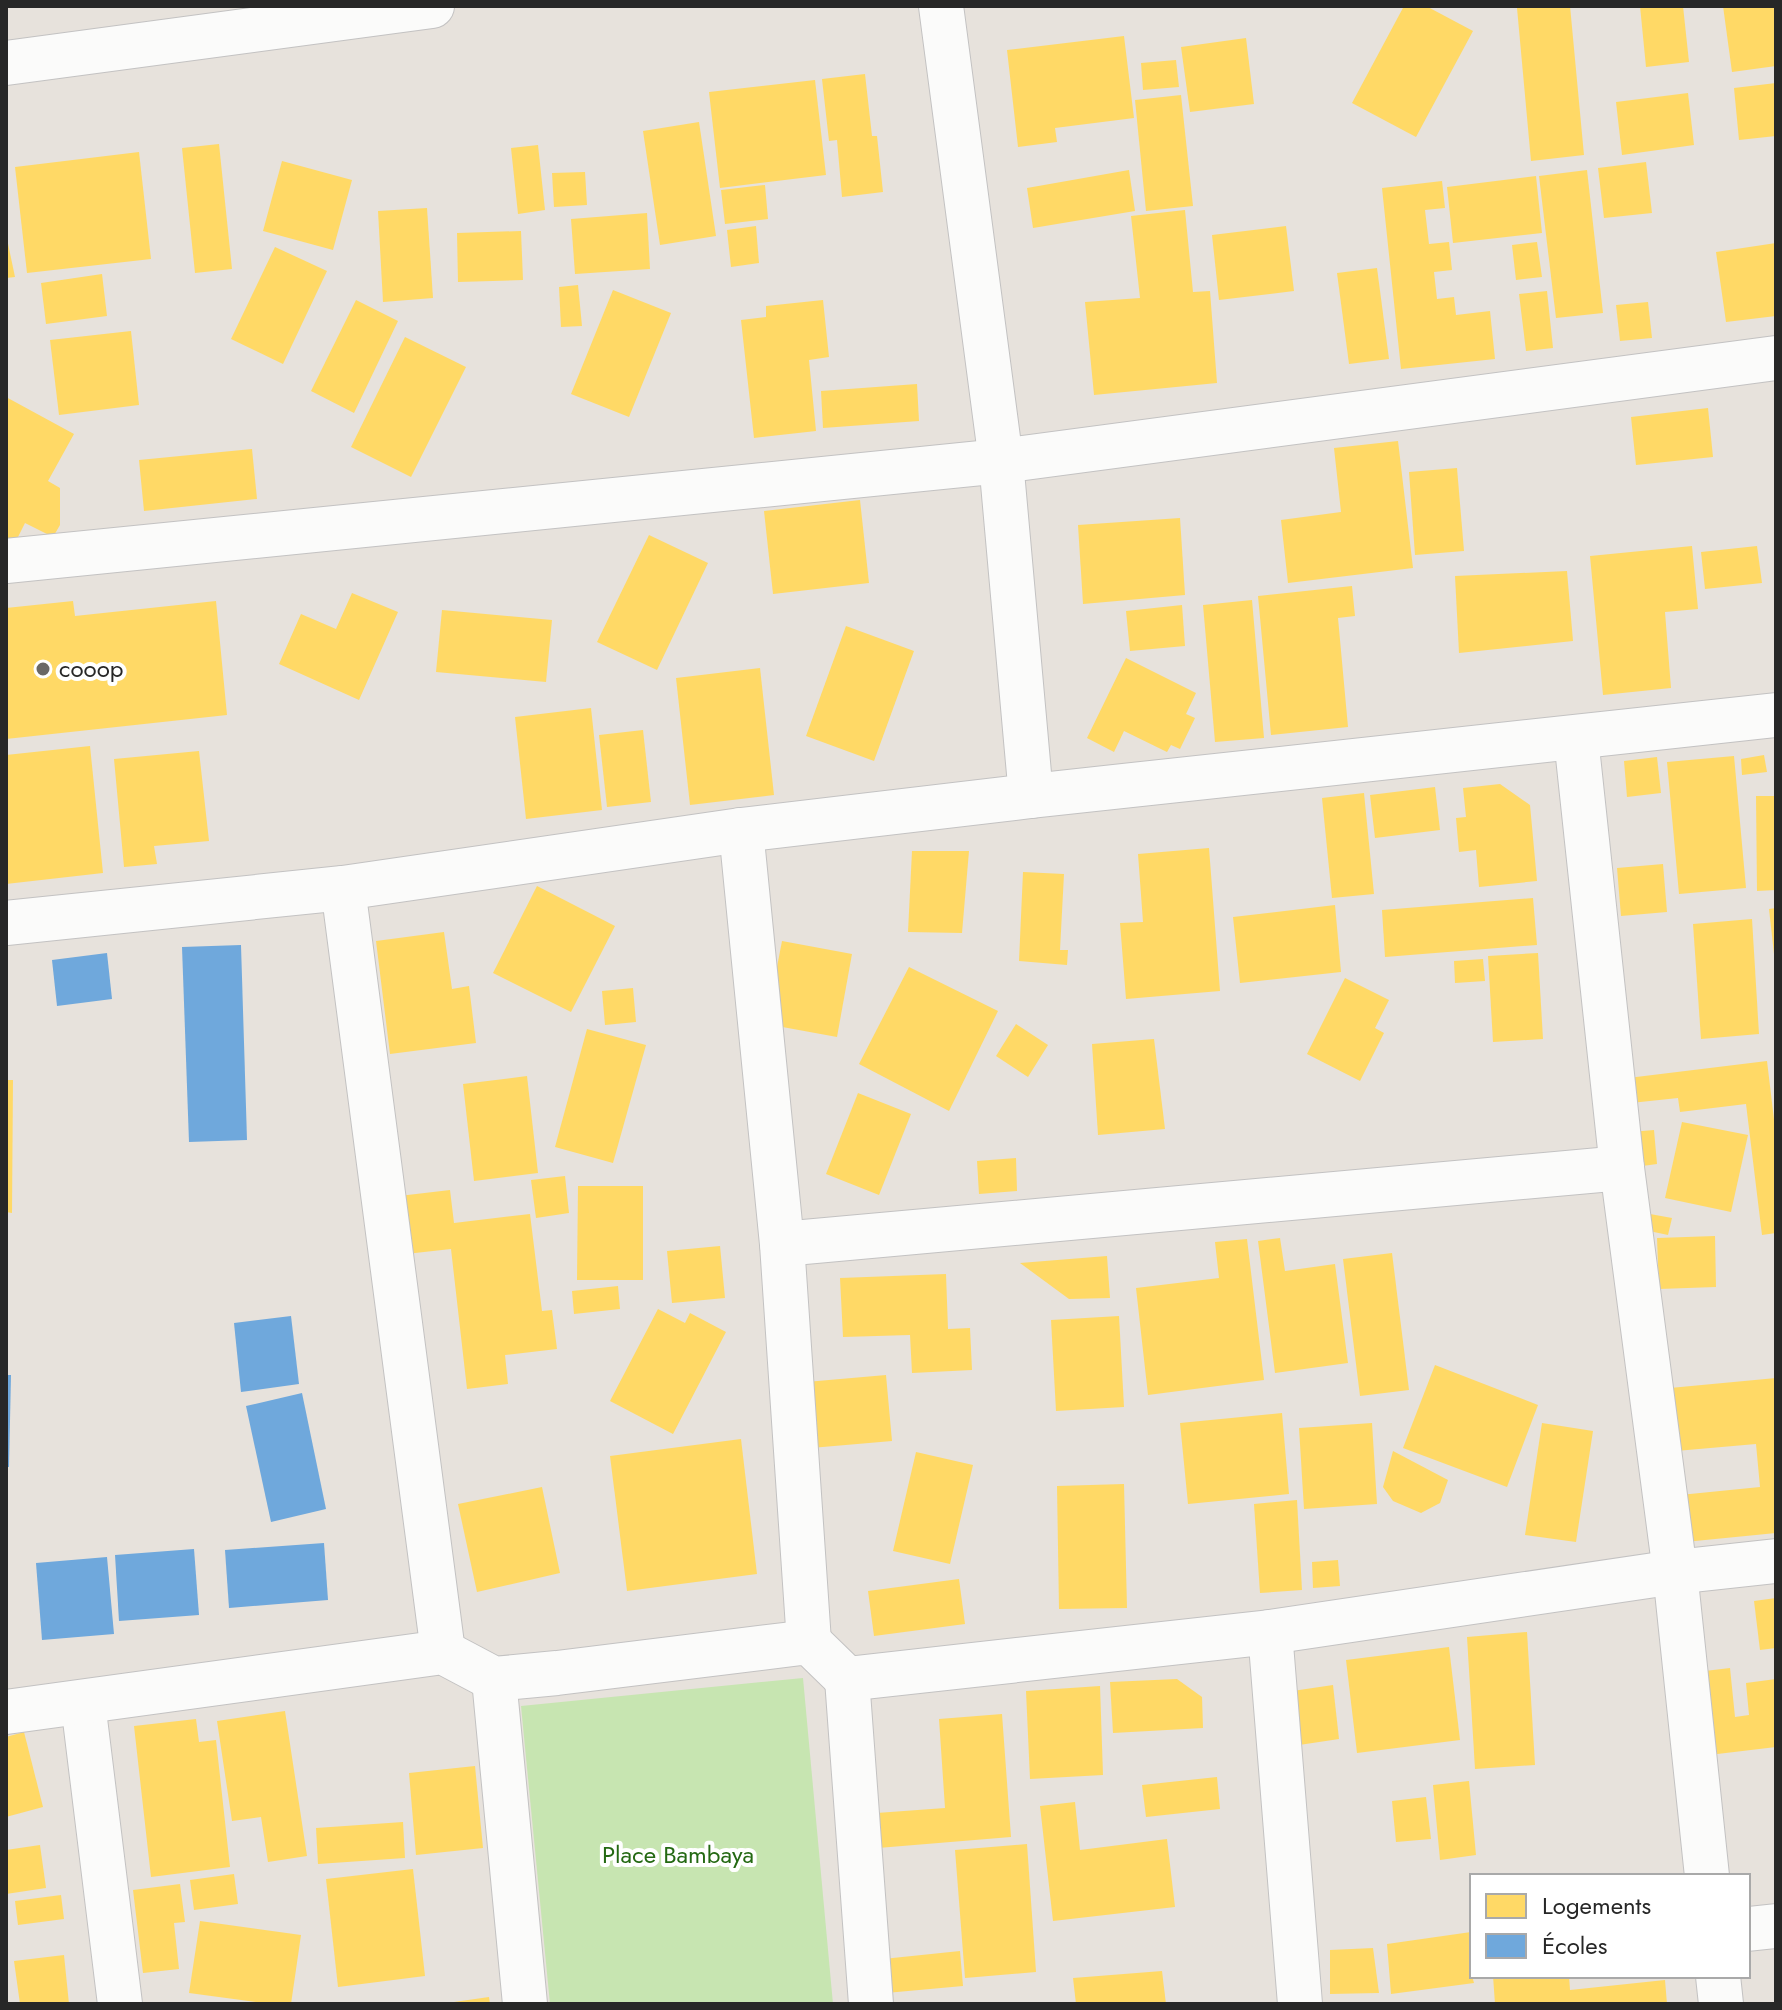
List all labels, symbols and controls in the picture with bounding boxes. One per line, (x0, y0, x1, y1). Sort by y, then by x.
place label: cooop (59, 651, 123, 686)
marker: cooop (34, 660, 52, 678)
park label: Place Bambaya (602, 1837, 754, 1872)
legend (1470, 1874, 1750, 1978)
text: Logements (1542, 1888, 1651, 1923)
text: Écoles (1542, 1928, 1607, 1963)

